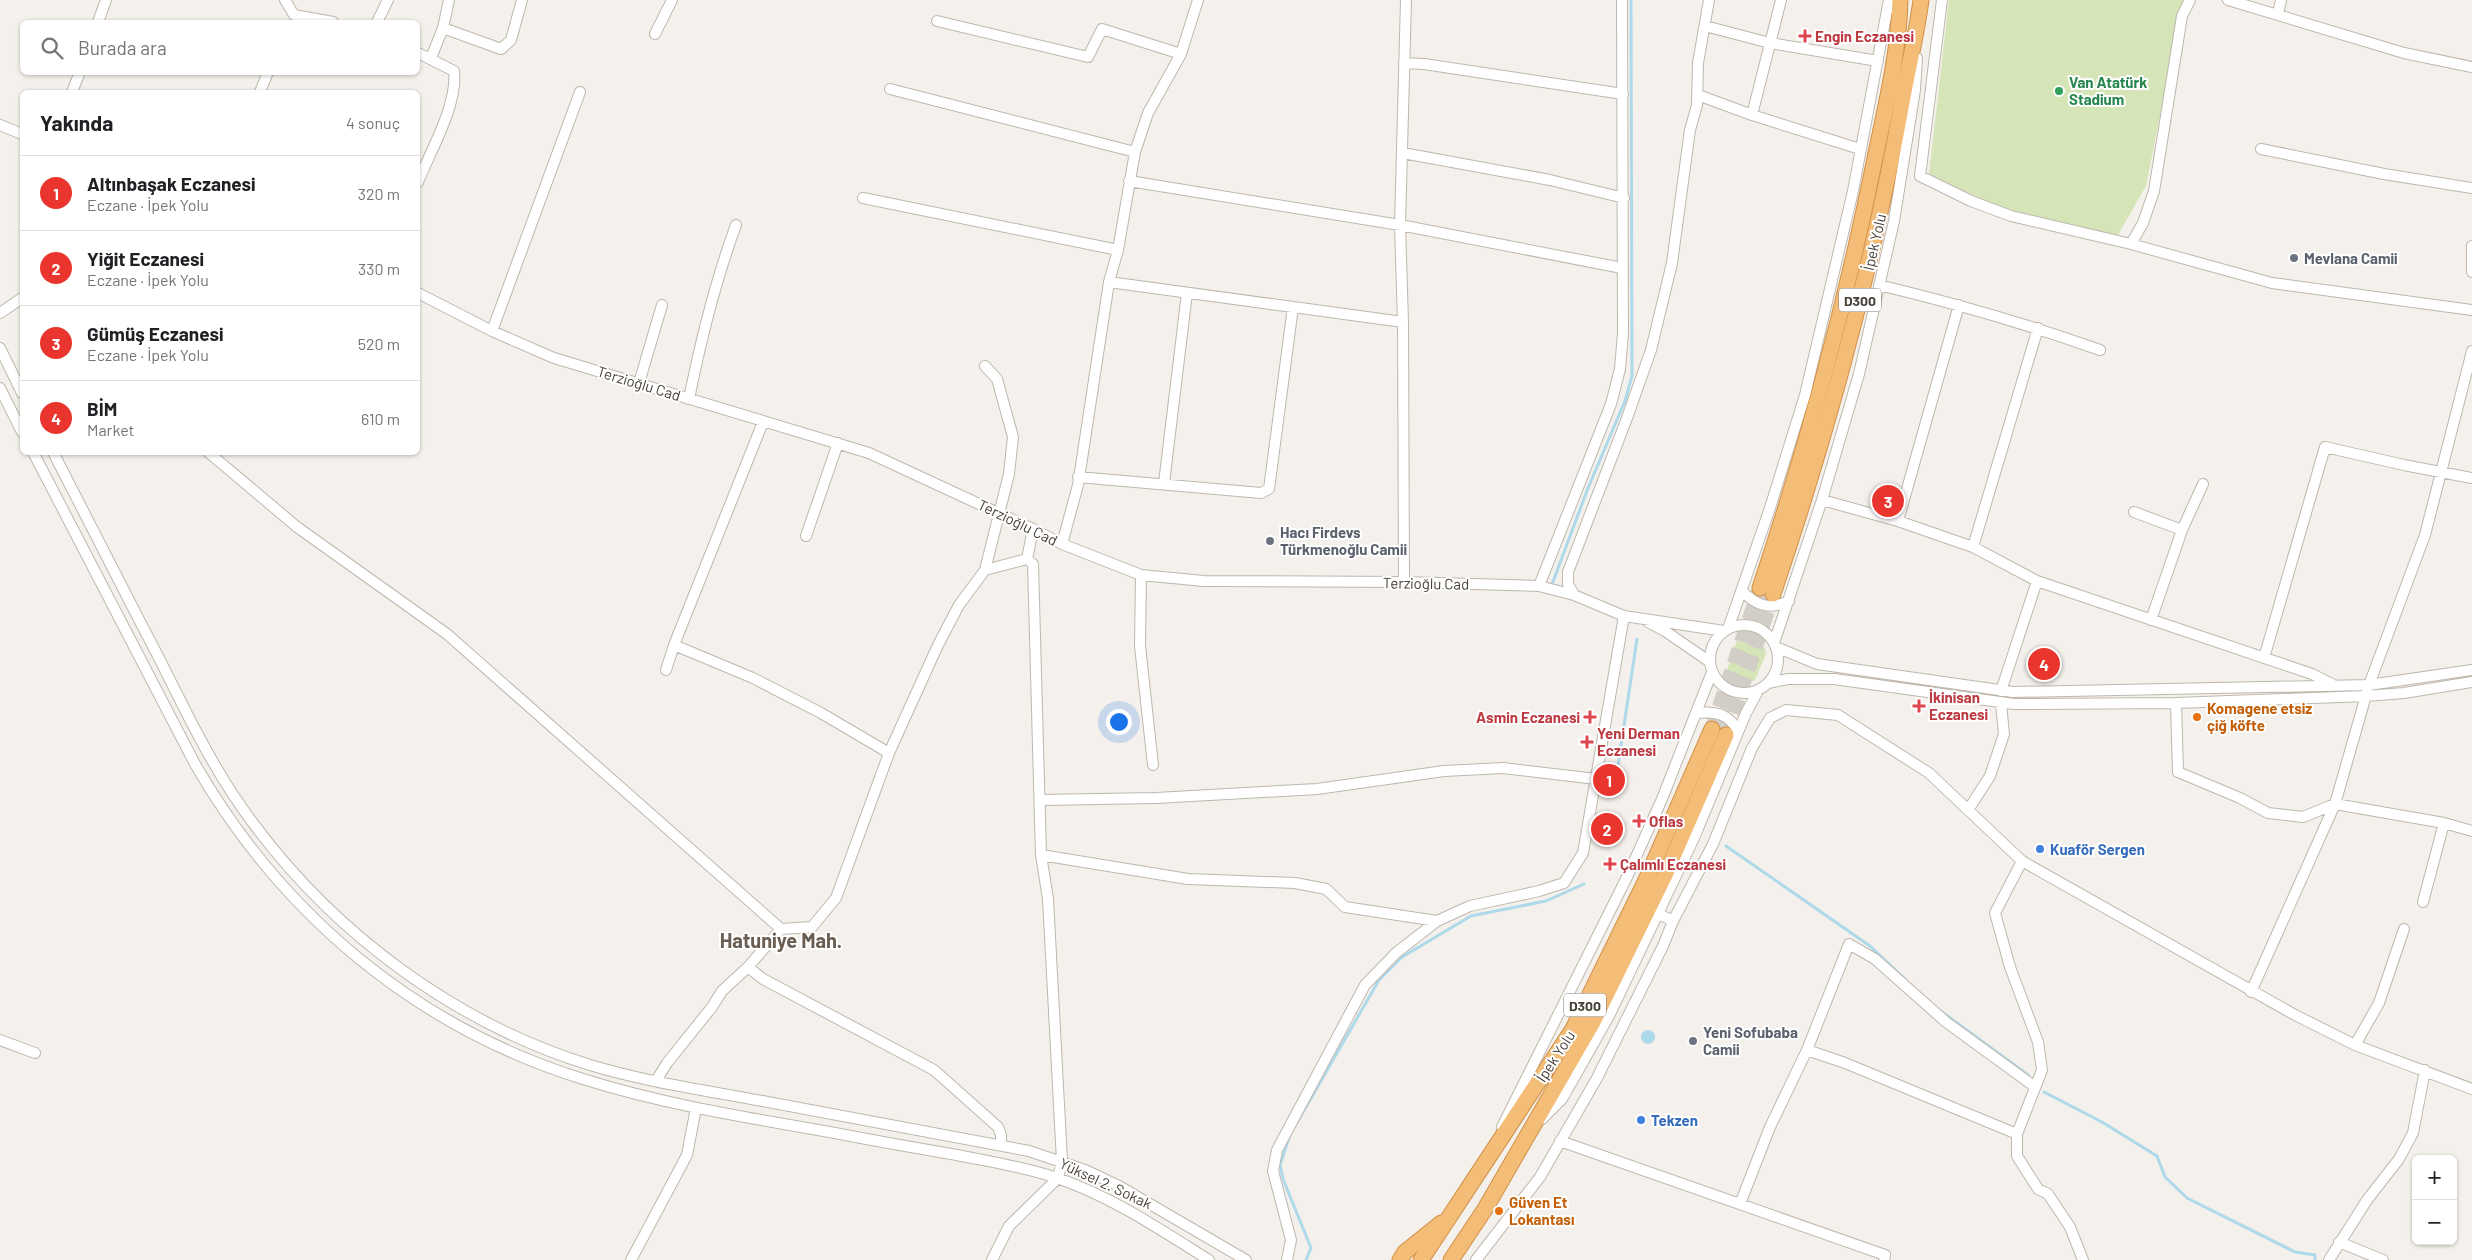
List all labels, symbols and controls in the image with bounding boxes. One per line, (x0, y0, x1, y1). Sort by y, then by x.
search box (20, 20, 420, 75)
place label: Engin Eczanesi (1815, 27, 1914, 45)
marker: Engin Eczanesi (1799, 30, 1811, 42)
icon: search (38, 34, 66, 62)
text: Burada ara (78, 36, 167, 59)
place label: Van Atatürk Stadium (2069, 73, 2147, 108)
marker: Van Atatürk Stadium (2053, 85, 2065, 97)
text: Yakında (40, 110, 113, 135)
text: 4 sonuç (346, 113, 400, 132)
text: Altınbaşak Eczanesi (87, 172, 256, 195)
text: 1 (53, 184, 59, 203)
text: 320 m (358, 184, 400, 203)
text: Eczane · İpek Yolu (87, 195, 209, 214)
street label: İpek Yolu (1859, 212, 1889, 272)
text: Yiğit Eczanesi (87, 247, 204, 270)
place label: Mevlana Camii (2304, 249, 2398, 267)
marker: Mevlana Camii (2288, 252, 2300, 264)
text: 2 (52, 259, 60, 278)
text: 330 m (358, 259, 400, 278)
text: Eczane · İpek Yolu (87, 270, 209, 289)
road number: D300 (1839, 288, 1881, 312)
text: Gümüş Eczanesi (87, 322, 223, 345)
text: 3 (52, 334, 60, 353)
text: 520 m (358, 334, 400, 353)
text: Eczane · İpek Yolu (87, 345, 209, 364)
street label: Terzioğlu Cad (595, 362, 683, 404)
text: BİM (87, 397, 117, 420)
text: 4 (51, 409, 61, 428)
text: 610 m (361, 409, 400, 428)
text: Market (87, 420, 134, 439)
pin: 3 (1872, 482, 1904, 520)
street label: Terzioğlu Cad (975, 495, 1061, 549)
place label: Hacı Firdevs Türkmenoğlu Camii (1280, 523, 1407, 558)
marker: Hacı Firdevs Türkmenoğlu Camii (1264, 535, 1276, 547)
street label: Terzioğlu Cad (1383, 573, 1469, 593)
pin: 4 (2028, 645, 2060, 683)
place label: İkinisan Eczanesi (1929, 688, 1988, 723)
place label: Komagene etsiz çiğ köfte (2207, 699, 2312, 734)
marker: İkinisan Eczanesi (1913, 700, 1925, 712)
place label: Asmin Eczanesi (1476, 708, 1580, 726)
your location (1106, 709, 1132, 735)
marker: Asmin Eczanesi (1584, 711, 1596, 723)
marker: Komagene etsiz çiğ köfte (2191, 711, 2203, 723)
place label: Yeni Derman Eczanesi (1597, 724, 1680, 759)
marker: Yeni Derman Eczanesi (1581, 736, 1593, 748)
pin: 1 (1593, 761, 1625, 799)
pin: 2 (1591, 810, 1623, 848)
place label: Oflas (1649, 812, 1684, 830)
marker: Oflas (1633, 815, 1645, 827)
place label: Kuaför Sergen (2050, 840, 2145, 858)
marker: Kuaför Sergen (2034, 843, 2046, 855)
place label: Çalımlı Eczanesi (1620, 855, 1726, 873)
marker: Çalımlı Eczanesi (1604, 858, 1616, 870)
district label: Hatuniye Mah. (720, 928, 842, 952)
road number: D300 (1564, 994, 1606, 1016)
place label: Yeni Sofubaba Camii (1703, 1023, 1798, 1058)
street label: İpek Yolu (1532, 1027, 1578, 1085)
marker: Yeni Sofubaba Camii (1687, 1035, 1699, 1047)
place label: Tekzen (1651, 1111, 1698, 1129)
marker: Tekzen (1635, 1114, 1647, 1126)
street label: Yüksel 2. Sokak (1057, 1154, 1156, 1212)
map controls (2412, 1155, 2457, 1245)
button: + (2412, 1155, 2457, 1200)
place label: Güven Et Lokantası (1509, 1193, 1574, 1228)
button: − (2412, 1200, 2457, 1245)
marker: Güven Et Lokantası (1493, 1205, 1505, 1217)

